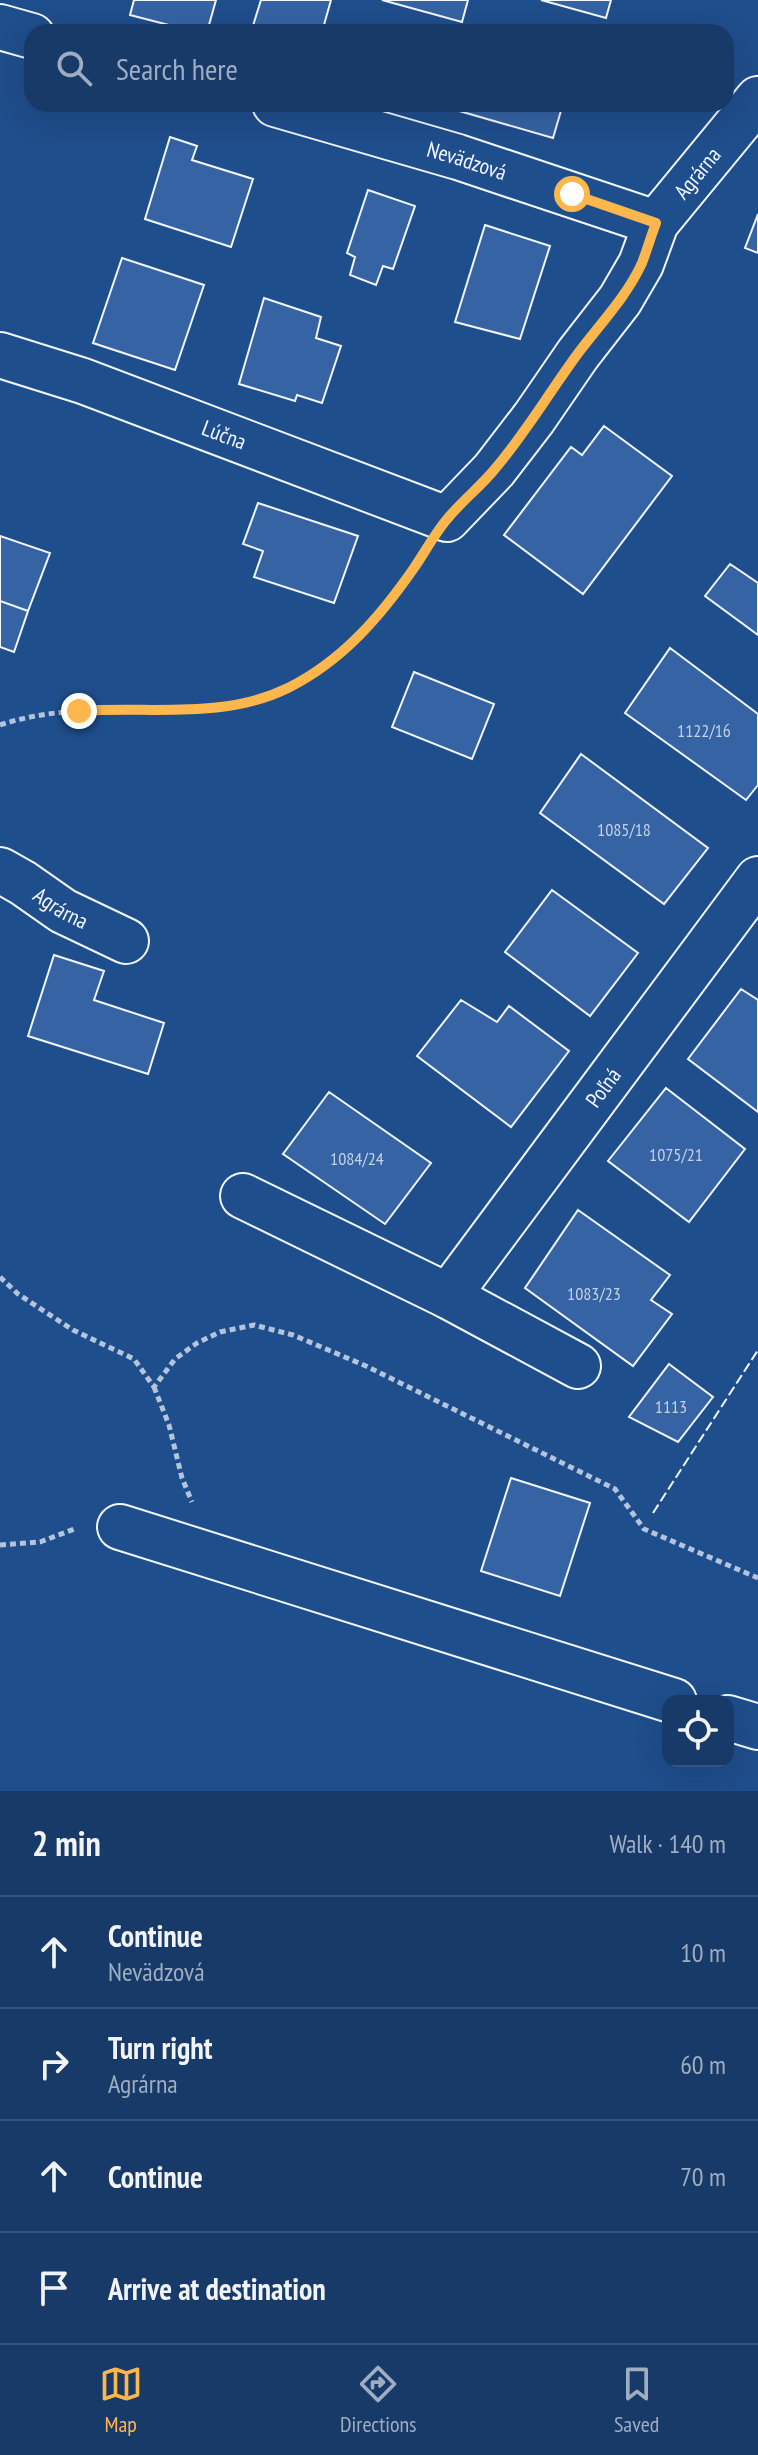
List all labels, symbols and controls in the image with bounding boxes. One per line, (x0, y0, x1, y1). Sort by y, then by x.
search box (24, 24, 734, 112)
icon: search (52, 46, 96, 90)
text: Search here (116, 49, 238, 88)
street label: Nevädzová (424, 135, 510, 186)
street label: Agrárna (668, 141, 727, 205)
route start (554, 176, 590, 212)
street label: Lúčna (198, 413, 250, 456)
route end (61, 693, 97, 729)
house number: 1122/16 (677, 719, 731, 742)
house number: 1085/18 (597, 818, 651, 841)
street label: Agrárna (28, 881, 93, 935)
street label: Poľná (579, 1062, 627, 1113)
house number: 1075/21 (649, 1143, 703, 1166)
house number: 1084/24 (330, 1147, 384, 1170)
house number: 1083/23 (567, 1282, 621, 1305)
house number: 1113 (655, 1395, 687, 1418)
map controls (662, 1695, 734, 1767)
button: locate (662, 1695, 734, 1767)
text: 2 min (32, 1821, 101, 1865)
text: Walk · 140 m (609, 1827, 726, 1860)
text: Continue (108, 1916, 203, 1955)
icon: ahead (32, 1930, 76, 1974)
text: 10 m (680, 1936, 726, 1969)
text: Nevädzová (108, 1955, 205, 1988)
text: Turn right (108, 2028, 212, 2067)
icon: right (32, 2042, 76, 2086)
text: 60 m (680, 2048, 726, 2081)
text: Agrárna (108, 2067, 178, 2100)
icon: ahead (32, 2154, 76, 2198)
text: Continue (108, 2157, 203, 2196)
text: 70 m (680, 2160, 726, 2193)
icon: arrive (32, 2266, 76, 2310)
text: Arrive at destination (108, 2269, 326, 2308)
tab: Map (99, 2362, 143, 2438)
tab: Directions (340, 2362, 417, 2438)
tab: Saved (614, 2362, 659, 2438)

